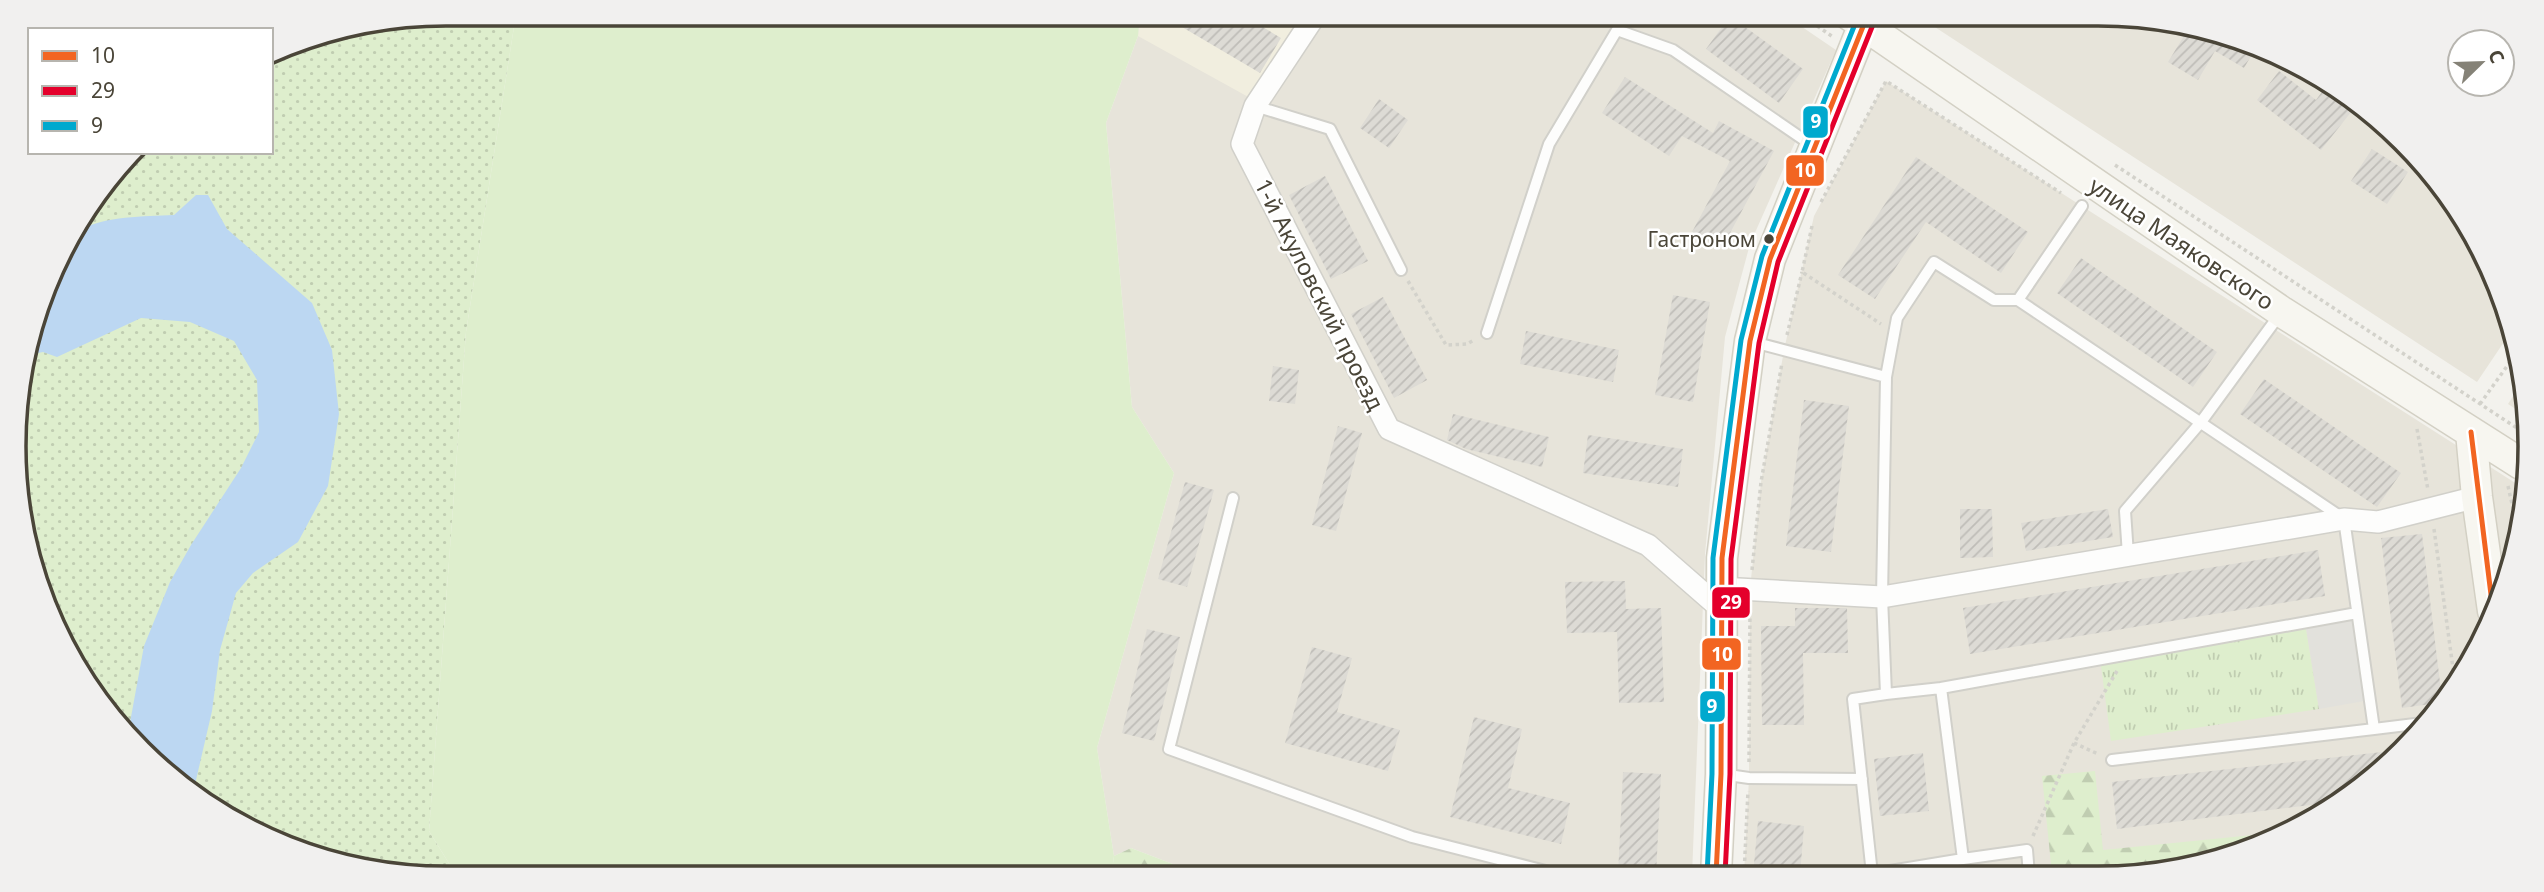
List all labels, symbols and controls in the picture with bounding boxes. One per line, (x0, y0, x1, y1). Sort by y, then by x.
legend (28, 28, 273, 154)
north arrow (2446, 28, 2516, 98)
text: 10 (91, 41, 115, 69)
text: С (2482, 46, 2511, 67)
text: 29 (91, 76, 115, 104)
line badge: 9 (1802, 105, 1829, 139)
text: 9 (1811, 108, 1822, 134)
text: 9 (91, 111, 103, 139)
line badge: 10 (1785, 154, 1825, 187)
text: 10 (1794, 157, 1816, 183)
street label: улица Маяковского (2083, 169, 2281, 317)
street label: 1-й Акуловский проезд (1248, 173, 1392, 415)
place label: Гастроном (1648, 225, 1756, 253)
marker: Гастроном (1762, 232, 1776, 246)
line badge: 29 (1711, 586, 1751, 619)
text: 29 (1720, 589, 1742, 615)
line badge: 10 (1701, 637, 1742, 671)
text: 10 (1711, 641, 1733, 667)
line badge: 9 (1699, 690, 1726, 723)
text: 9 (1707, 693, 1718, 719)

